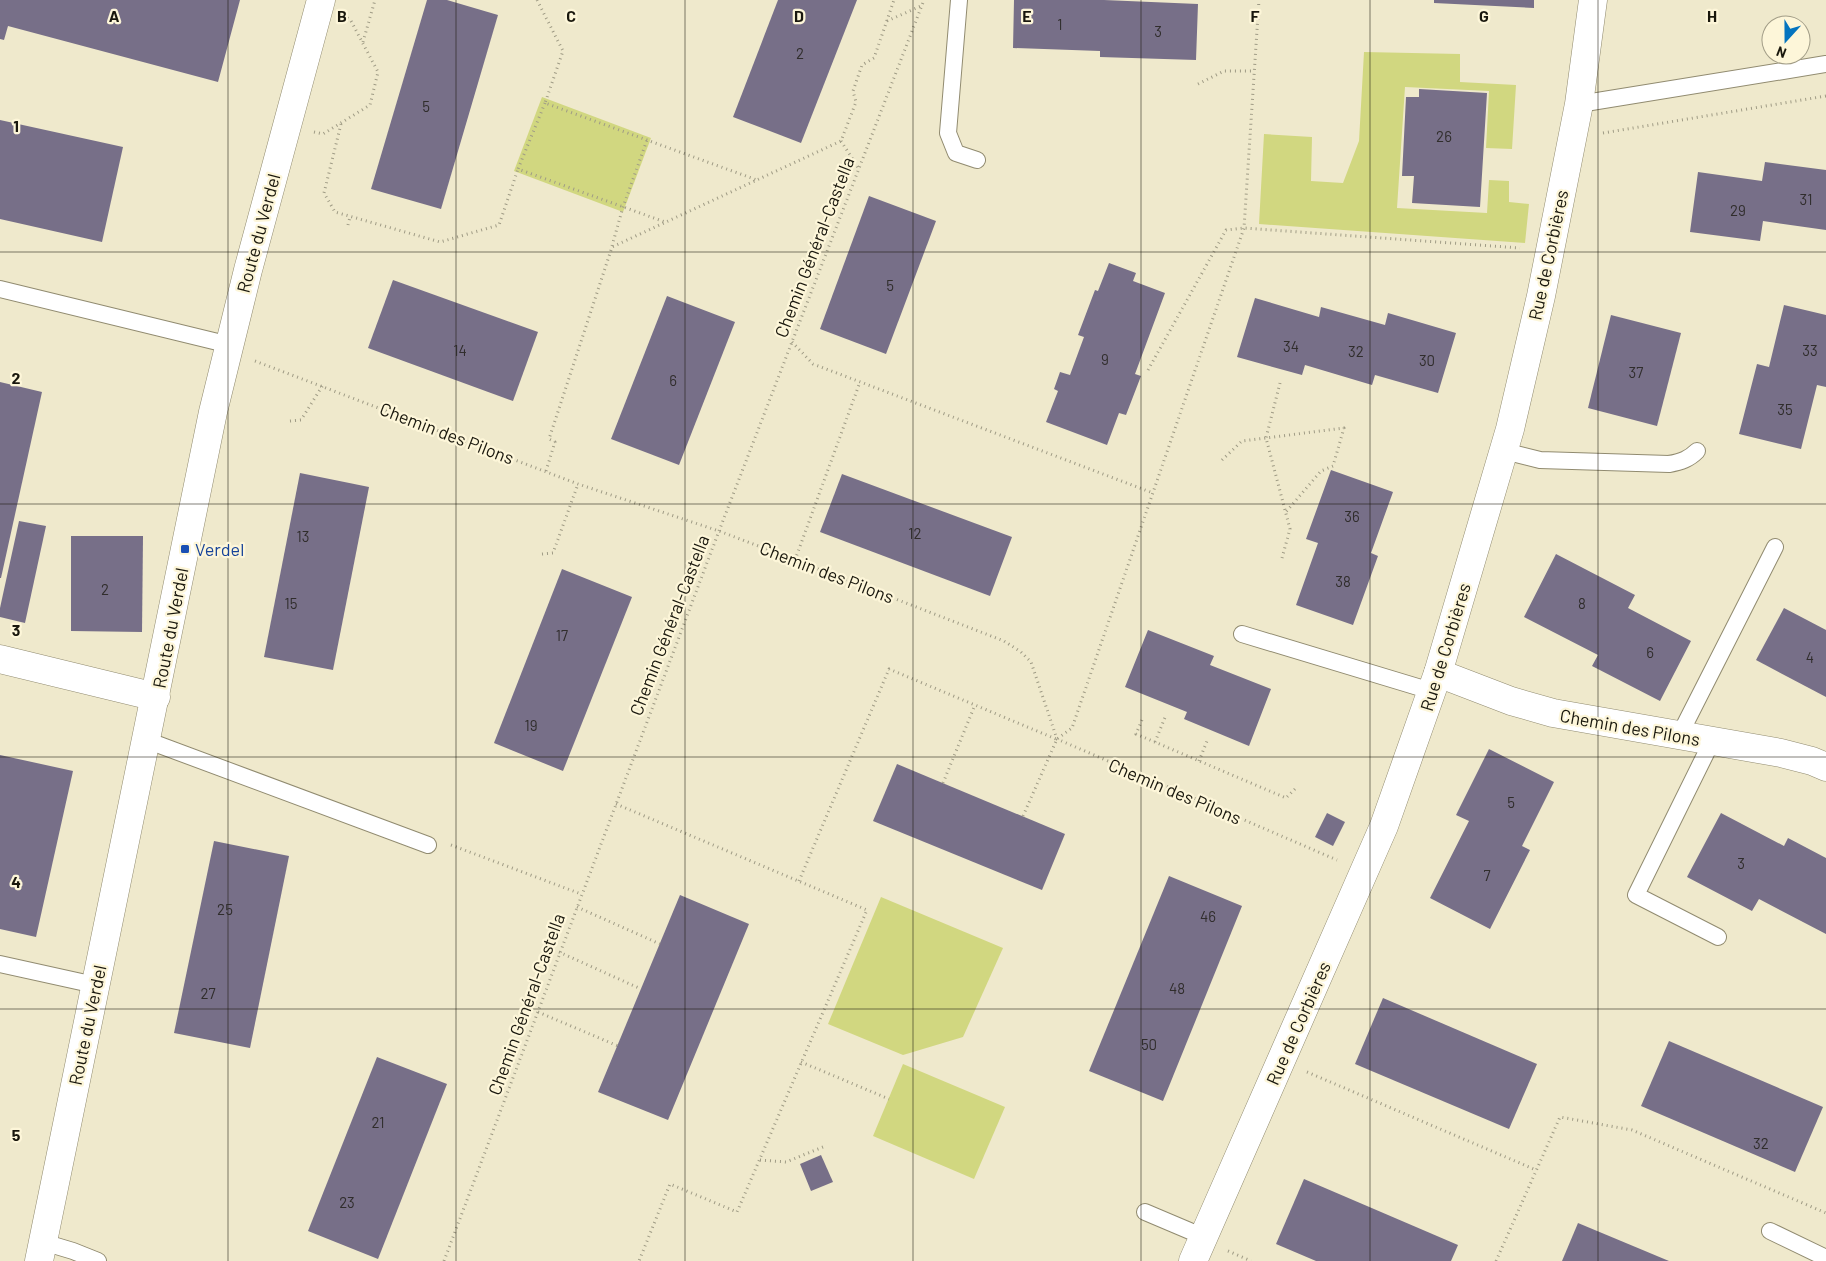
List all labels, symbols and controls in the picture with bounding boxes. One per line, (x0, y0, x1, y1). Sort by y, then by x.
text: A (109, 6, 120, 25)
text: B (337, 6, 347, 25)
text: C (566, 6, 576, 25)
text: D (794, 6, 804, 25)
text: E (1022, 6, 1032, 25)
text: F (1251, 6, 1260, 25)
text: G (1479, 6, 1489, 25)
text: H (1707, 6, 1717, 25)
house number: 1 (1057, 15, 1063, 33)
north arrow (1761, 15, 1811, 65)
house number: 3 (1154, 22, 1162, 40)
text: N (1774, 43, 1789, 62)
house number: 2 (796, 44, 804, 62)
house number: 5 (422, 97, 430, 115)
text: 1 (13, 116, 19, 135)
house number: 26 (1436, 127, 1452, 145)
street label: Chemin Général-Castella (769, 154, 859, 340)
street label: Route du Verdel (232, 171, 284, 295)
street label: Rue de Corbières (1523, 188, 1573, 322)
house number: 31 (1800, 190, 1812, 208)
house number: 29 (1730, 201, 1746, 219)
house number: 5 (886, 276, 894, 294)
house number: 34 (1283, 337, 1299, 355)
house number: 14 (453, 341, 467, 359)
house number: 33 (1802, 341, 1818, 359)
house number: 32 (1348, 342, 1364, 360)
house number: 9 (1101, 350, 1109, 368)
house number: 30 (1419, 351, 1435, 369)
house number: 37 (1629, 363, 1643, 381)
text: 2 (12, 368, 21, 387)
house number: 6 (669, 371, 677, 389)
street label: Chemin des Pilons (377, 397, 517, 469)
house number: 35 (1777, 400, 1793, 418)
house number: 36 (1344, 507, 1360, 525)
house number: 12 (908, 524, 922, 542)
house number: 13 (297, 527, 309, 545)
street label: Chemin Général-Castella (624, 532, 714, 718)
street label: Chemin des Pilons (757, 536, 897, 608)
place label: Verdel (195, 538, 244, 560)
marker: Verdel (179, 543, 191, 555)
street label: Route du Verdel (148, 566, 192, 690)
house number: 38 (1335, 572, 1351, 590)
house number: 2 (101, 580, 109, 598)
street label: Rue de Corbières (1415, 580, 1475, 714)
house number: 15 (285, 594, 297, 612)
house number: 8 (1578, 594, 1586, 612)
text: 3 (12, 620, 20, 639)
house number: 17 (556, 626, 568, 644)
house number: 6 (1646, 643, 1654, 661)
house number: 4 (1806, 648, 1814, 666)
street label: Chemin des Pilons (1558, 704, 1702, 750)
house number: 19 (524, 716, 538, 734)
street label: Chemin des Pilons (1105, 753, 1245, 829)
house number: 5 (1507, 793, 1515, 811)
house number: 3 (1737, 854, 1745, 872)
house number: 7 (1483, 866, 1491, 884)
text: 4 (11, 872, 21, 891)
house number: 25 (217, 900, 233, 918)
house number: 46 (1200, 907, 1216, 925)
street label: Chemin Général-Castella (483, 910, 569, 1098)
street label: Rue de Corbières (1261, 958, 1335, 1088)
street label: Route du Verdel (64, 963, 110, 1087)
house number: 48 (1169, 979, 1185, 997)
house number: 27 (200, 984, 216, 1002)
house number: 50 (1141, 1035, 1157, 1053)
house number: 21 (371, 1113, 385, 1131)
text: 5 (12, 1125, 21, 1144)
house number: 32 (1753, 1134, 1769, 1152)
house number: 23 (339, 1193, 355, 1211)

